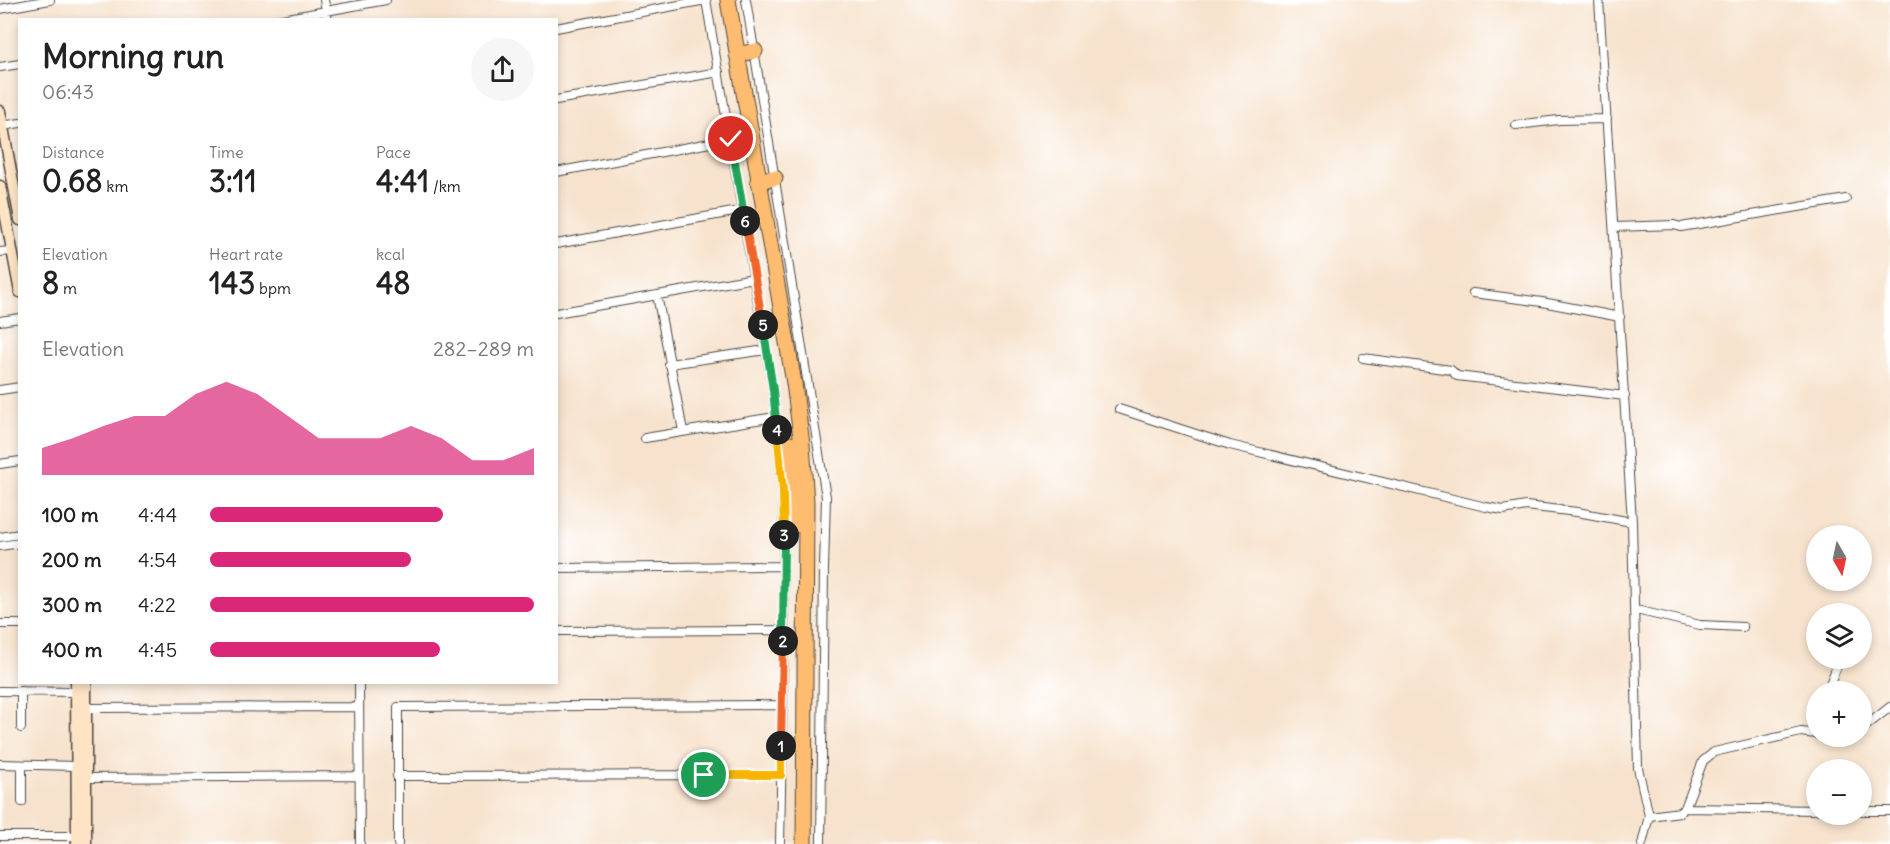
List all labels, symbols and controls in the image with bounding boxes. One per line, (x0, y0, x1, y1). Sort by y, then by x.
text: Morning run (42, 35, 224, 77)
button: share (471, 38, 534, 101)
text: 06:43 (42, 79, 94, 104)
pin (705, 113, 756, 164)
icon: check (714, 122, 747, 155)
text: Distance (42, 142, 104, 162)
text: Time (209, 142, 244, 162)
text: Pace (376, 142, 411, 162)
text: 0.68 (42, 162, 103, 200)
text: 3:11 (209, 162, 257, 200)
text: 4:41 (376, 162, 429, 200)
text: km (103, 176, 129, 196)
text: /km (429, 176, 461, 196)
pin: 6 (730, 206, 760, 236)
text: 6 (740, 211, 750, 231)
text: Elevation (42, 244, 108, 264)
text: Heart rate (209, 244, 283, 264)
text: kcal (376, 244, 405, 264)
text: 8 (42, 264, 59, 302)
text: 143 (209, 264, 255, 302)
text: 48 (376, 264, 411, 302)
text: m (59, 278, 77, 298)
text: bpm (255, 278, 291, 298)
pin: 5 (748, 310, 778, 340)
text: 5 (758, 315, 768, 335)
text: Elevation (42, 336, 124, 361)
text: 282–289 m (433, 336, 534, 361)
pin: 4 (762, 415, 792, 445)
text: 4 (772, 420, 782, 440)
text: 100 m (42, 502, 99, 527)
text: 4:44 (138, 502, 177, 527)
pin: 3 (769, 520, 799, 550)
text: 3 (779, 525, 789, 545)
north arrow (1806, 525, 1872, 591)
map controls (1806, 525, 1872, 825)
text: 200 m (42, 547, 102, 572)
text: 4:54 (138, 547, 177, 572)
text: 300 m (42, 592, 102, 617)
text: 4:22 (138, 592, 176, 617)
button: layers (1806, 603, 1872, 669)
pin: 2 (768, 626, 798, 656)
text: 2 (779, 631, 787, 651)
text: 400 m (42, 637, 102, 662)
text: 4:45 (138, 637, 177, 662)
button: + (1806, 681, 1872, 747)
pin: 1 (766, 731, 796, 761)
text: 1 (778, 736, 784, 756)
pin (678, 749, 729, 800)
icon: arrive (687, 758, 720, 791)
button: − (1806, 759, 1872, 825)

